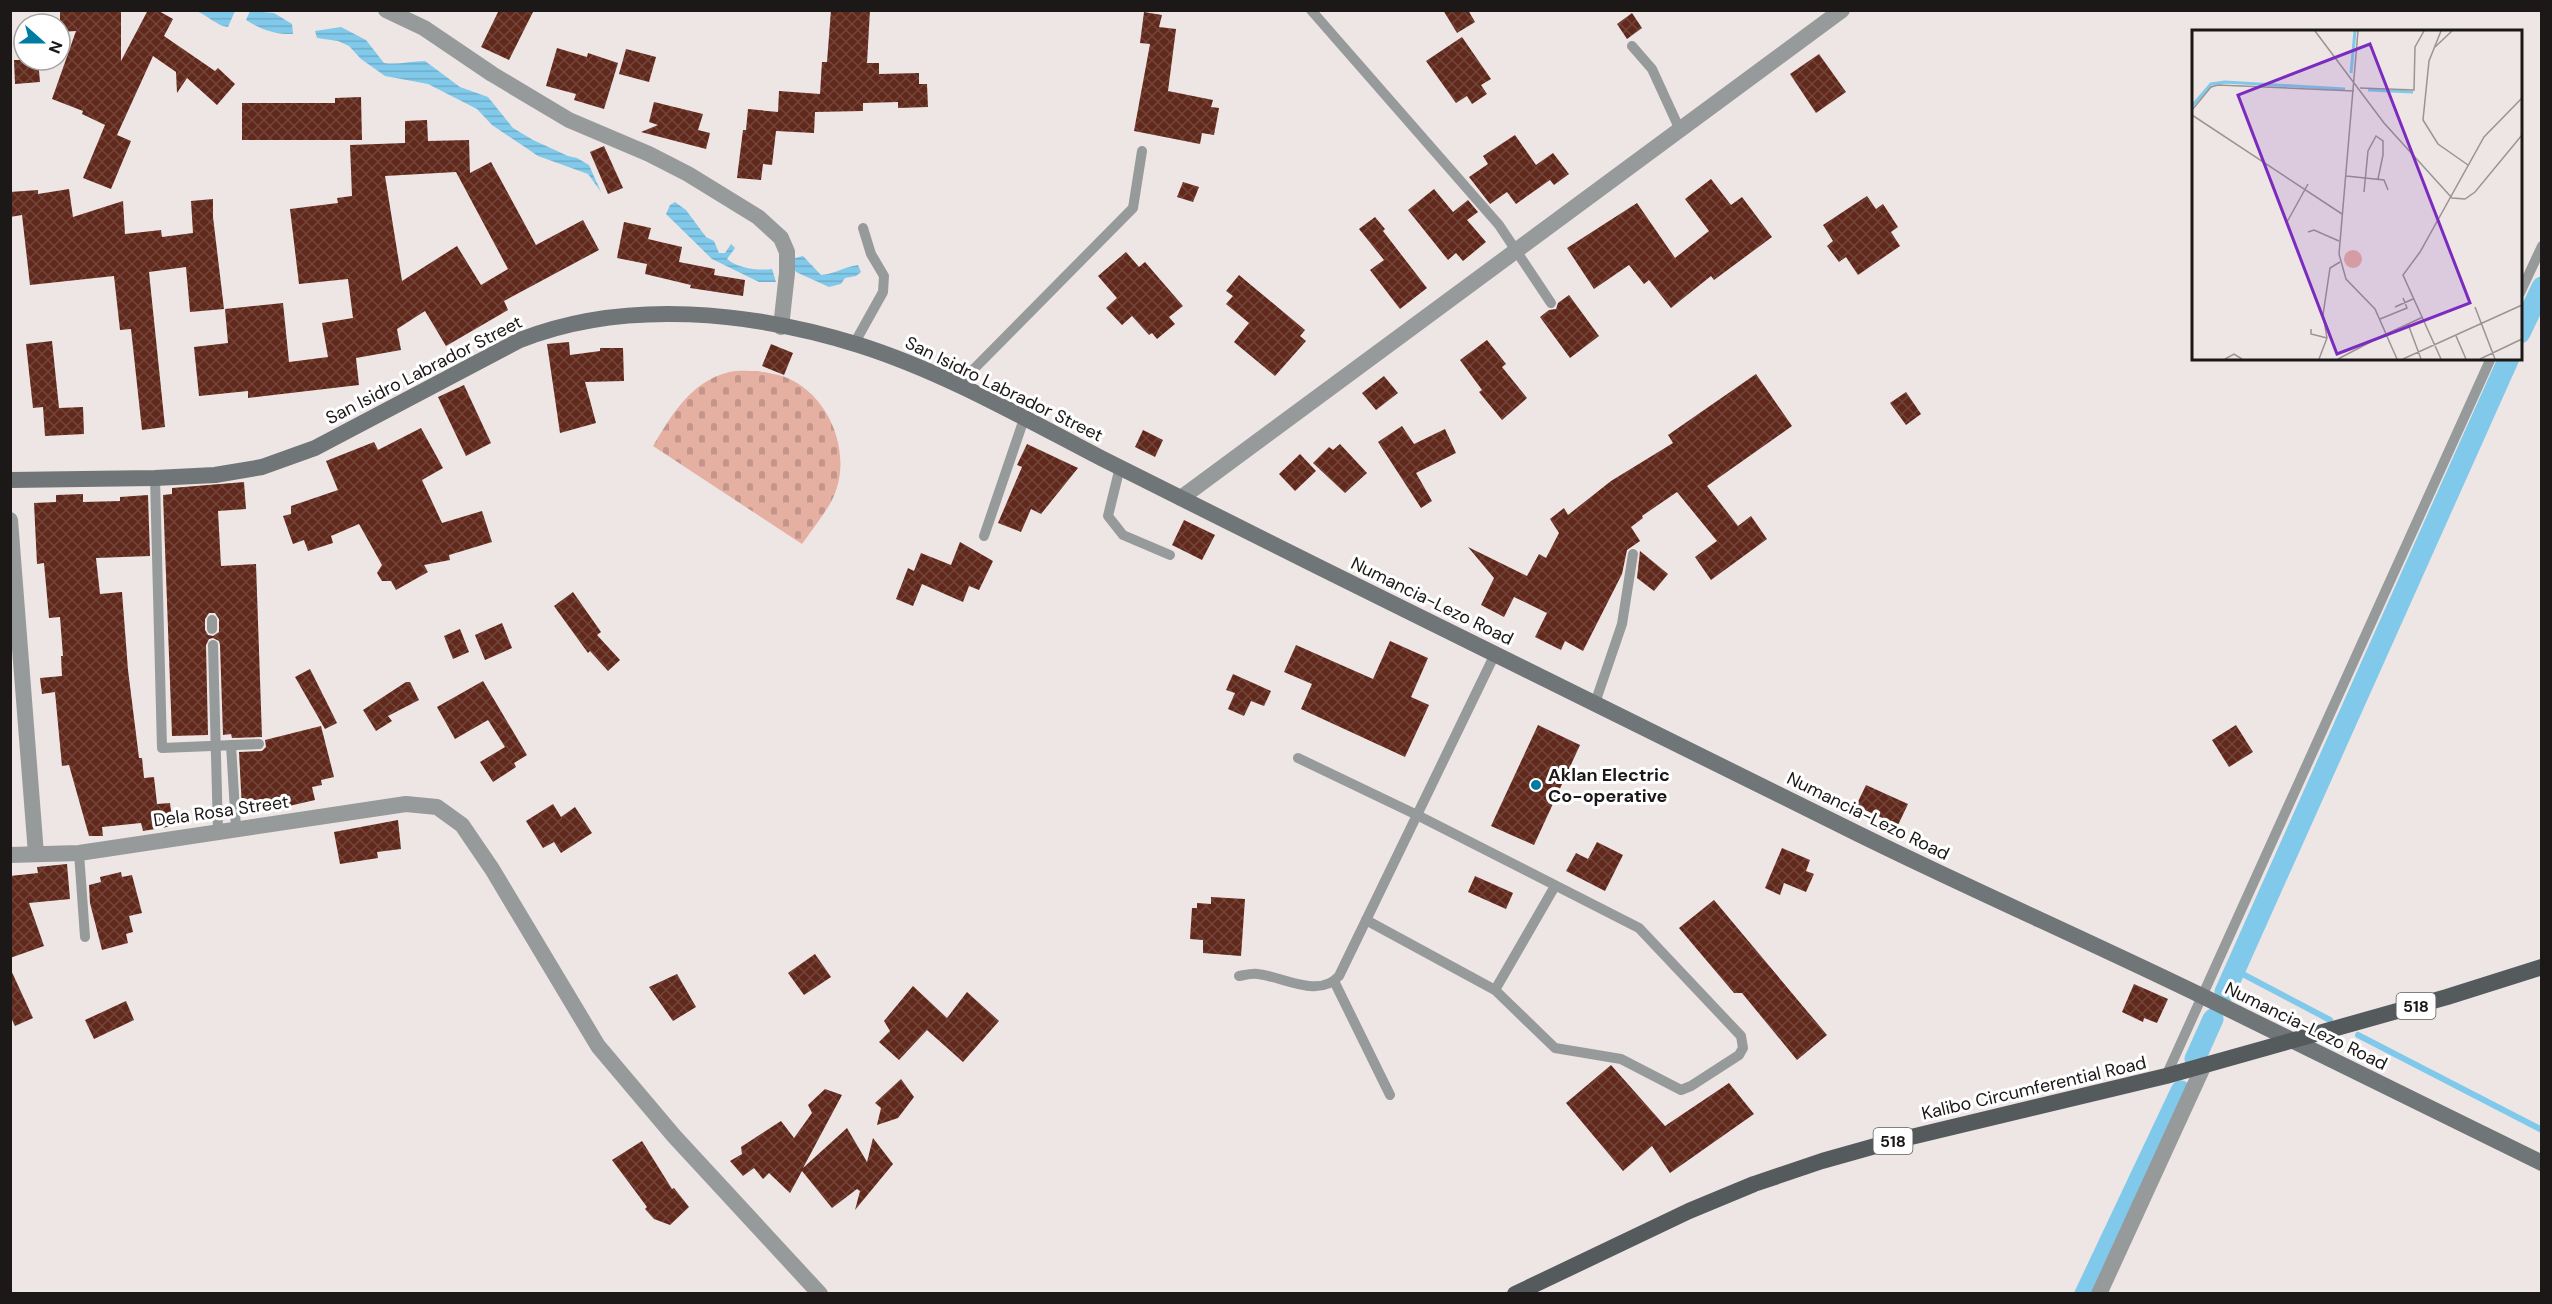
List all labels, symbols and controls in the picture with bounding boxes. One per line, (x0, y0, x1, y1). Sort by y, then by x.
north arrow (12, 12, 72, 72)
inset map (2192, 30, 2522, 360)
text: N (44, 38, 67, 56)
street label: San Isidro Labrador Street (322, 310, 526, 430)
street label: San Isidro Labrador Street (901, 331, 1107, 447)
street label: Numancia-Lezo Road (1347, 551, 1517, 651)
place label: Aklan Electric Co-operative (1548, 763, 1670, 808)
street label: Numancia-Lezo Road (1783, 766, 1953, 866)
marker: Aklan Electric Co-operative (1529, 778, 1543, 792)
street label: Dela Rosa Street (152, 790, 290, 832)
street label: Numancia-Lezo Road (2221, 976, 2391, 1076)
road number: 518 (2396, 993, 2436, 1019)
street label: Kalibo Circumferential Road (1919, 1050, 2149, 1126)
road number: 518 (1874, 1128, 1912, 1154)

